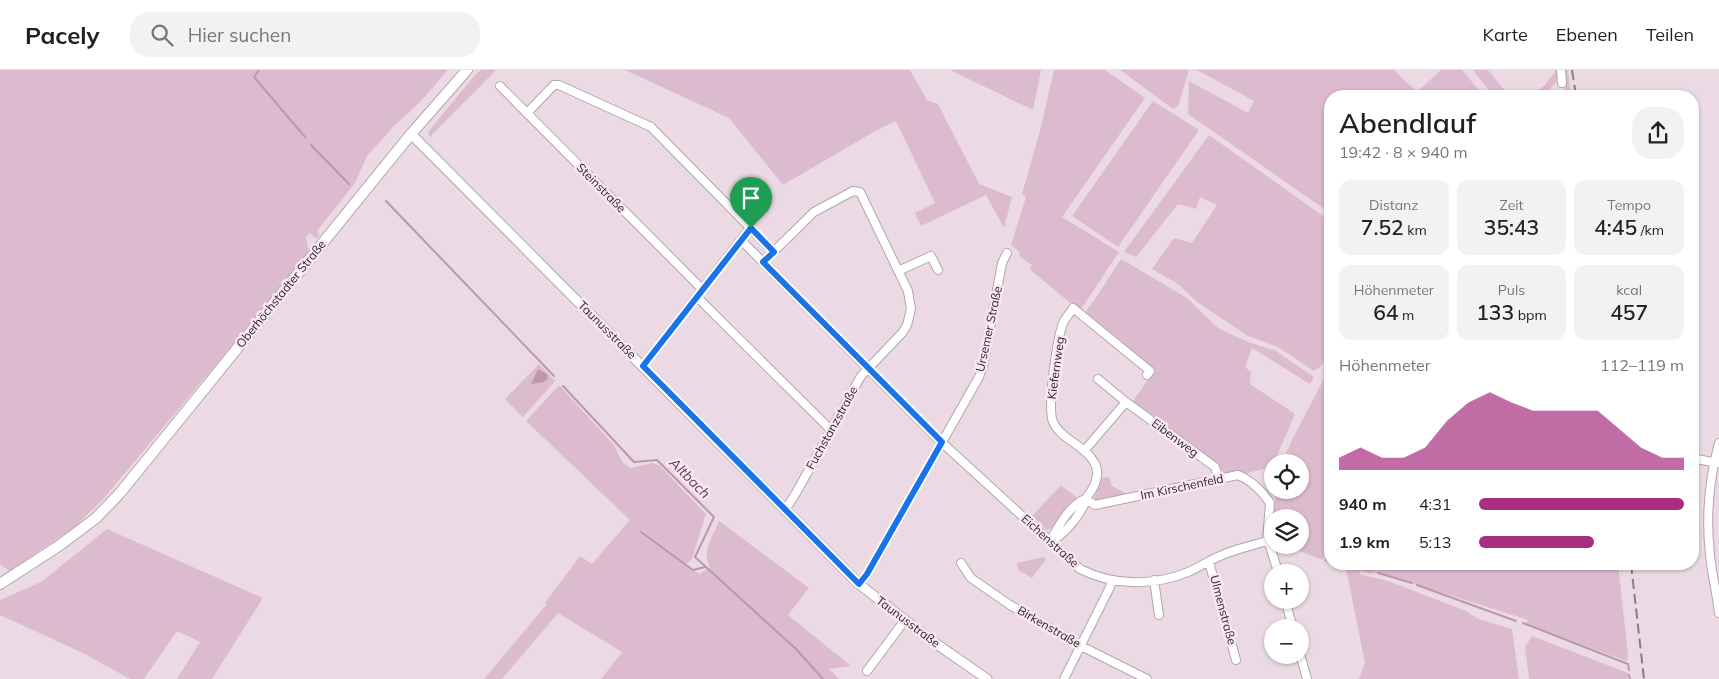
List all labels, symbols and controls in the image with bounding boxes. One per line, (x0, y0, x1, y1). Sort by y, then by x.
search box (130, 12, 480, 57)
text: Pacely (25, 20, 100, 50)
icon: search (148, 21, 176, 49)
text: Hier suchen (188, 23, 291, 47)
text: Karte (1482, 23, 1528, 46)
text: Ebenen (1556, 23, 1618, 46)
text: Teilen (1646, 23, 1694, 46)
text: Abendlauf (1339, 105, 1476, 140)
button: share (1632, 107, 1684, 159)
text: 19:42 · 8 × 940 m (1339, 142, 1468, 162)
street label: Steinstraße (574, 160, 629, 215)
pin (730, 177, 772, 228)
icon: arrive (737, 184, 765, 212)
text: Distanz (1369, 196, 1419, 214)
text: Zeit (1500, 196, 1523, 214)
text: Tempo (1607, 196, 1651, 214)
text: 7.52 (1361, 214, 1404, 240)
text: 35:43 (1484, 214, 1539, 240)
text: 4:45 (1594, 214, 1637, 240)
text: km (1404, 221, 1427, 239)
text: /km (1637, 221, 1664, 239)
street label: Oberhöchstadter Straße (233, 237, 329, 351)
text: Höhenmeter (1354, 281, 1434, 299)
text: Puls (1498, 281, 1525, 299)
text: kcal (1616, 281, 1642, 299)
street label: Ursemer Straße (972, 285, 1005, 373)
street label: Taunusstraße (575, 297, 640, 362)
text: 64 (1373, 299, 1398, 325)
text: 133 (1476, 299, 1514, 325)
text: 457 (1610, 299, 1648, 325)
text: m (1398, 306, 1414, 324)
text: bpm (1514, 306, 1547, 324)
street label: Kiefernweg (1044, 336, 1067, 400)
text: Höhenmeter (1339, 355, 1431, 375)
text: 112–119 m (1600, 355, 1684, 375)
street label: Fuchstanzstraße (803, 384, 861, 472)
street label: Eibenweg (1149, 415, 1202, 460)
water label: Altbach (665, 453, 714, 502)
map controls (1264, 454, 1309, 664)
button: locate (1264, 454, 1309, 499)
street label: Im Kirschenfeld (1139, 470, 1225, 503)
text: 940 m (1339, 494, 1387, 514)
text: 4:31 (1419, 494, 1451, 514)
button: layers (1264, 509, 1309, 554)
street label: Eichenstraße (1018, 511, 1082, 570)
text: 1.9 km (1339, 532, 1390, 552)
text: 5:13 (1419, 532, 1451, 552)
button: + (1264, 564, 1309, 609)
street label: Ulmenstraße (1207, 573, 1240, 646)
street label: Taunusstraße (873, 593, 943, 650)
street label: Birkenstraße (1015, 602, 1084, 651)
button: − (1264, 619, 1309, 664)

